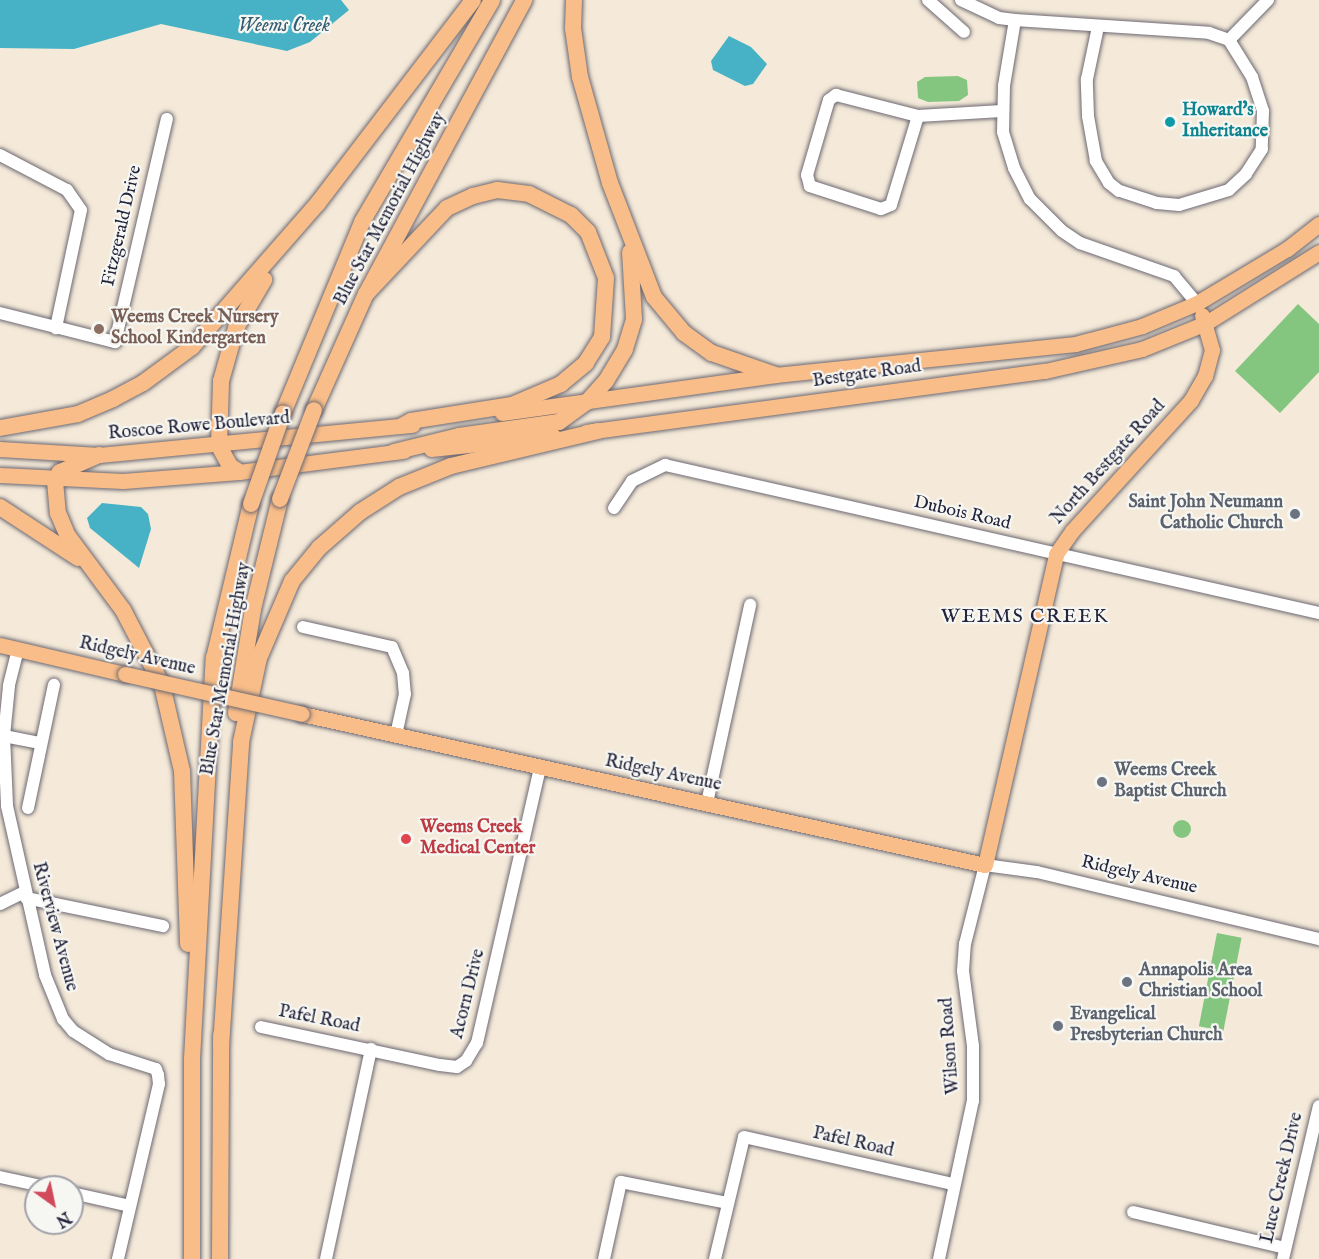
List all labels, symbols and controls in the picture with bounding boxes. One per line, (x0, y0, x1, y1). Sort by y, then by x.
water label: Weems Creek (238, 13, 330, 37)
place label: Howard's Inheritance (1182, 101, 1268, 144)
street label: Blue Star Memorial Highway (331, 108, 451, 310)
marker: Howard's Inheritance (1163, 115, 1177, 129)
street label: Fitzgerald Drive (99, 163, 147, 289)
place label: Weems Creek Nursery School Kindergarten (111, 308, 279, 350)
marker: Weems Creek Nursery School Kindergarten (92, 322, 106, 336)
street label: Bestgate Road (811, 357, 923, 393)
street label: North Bestgate Road (1047, 396, 1171, 530)
street label: Roscoe Rowe Boulevard (107, 408, 291, 446)
street label: Dubois Road (911, 492, 1013, 536)
place label: Saint John Neumann Catholic Church (1128, 493, 1283, 536)
marker: Saint John Neumann Catholic Church (1288, 507, 1302, 521)
street label: Blue Star Memorial Highway (198, 561, 256, 777)
district label: WEEMS CREEK (941, 604, 1109, 628)
street label: Ridgely Avenue (77, 633, 197, 681)
street label: Ridgely Avenue (603, 751, 723, 797)
place label: Weems Creek Baptist Church (1114, 761, 1226, 804)
marker: Weems Creek Baptist Church (1095, 775, 1109, 789)
place label: Weems Creek Medical Center (420, 818, 535, 860)
marker: Weems Creek Medical Center (397, 830, 415, 848)
street label: Ridgely Avenue (1079, 852, 1199, 900)
street label: Riverview Avenue (26, 860, 82, 994)
street label: Acorn Drive (447, 947, 491, 1041)
place label: Annapolis Area Christian School (1139, 961, 1262, 1004)
marker: Annapolis Area Christian School (1120, 975, 1134, 989)
street label: Wilson Road (937, 997, 965, 1095)
street label: Pafel Road (277, 1002, 361, 1038)
place label: Evangelical Presbyterian Church (1070, 1005, 1223, 1048)
marker: Evangelical Presbyterian Church (1051, 1019, 1065, 1033)
street label: Luce Creek Drive (1257, 1111, 1309, 1245)
street label: Pafel Road (810, 1123, 896, 1163)
north arrow (24, 1175, 84, 1235)
text: N (51, 1206, 74, 1231)

